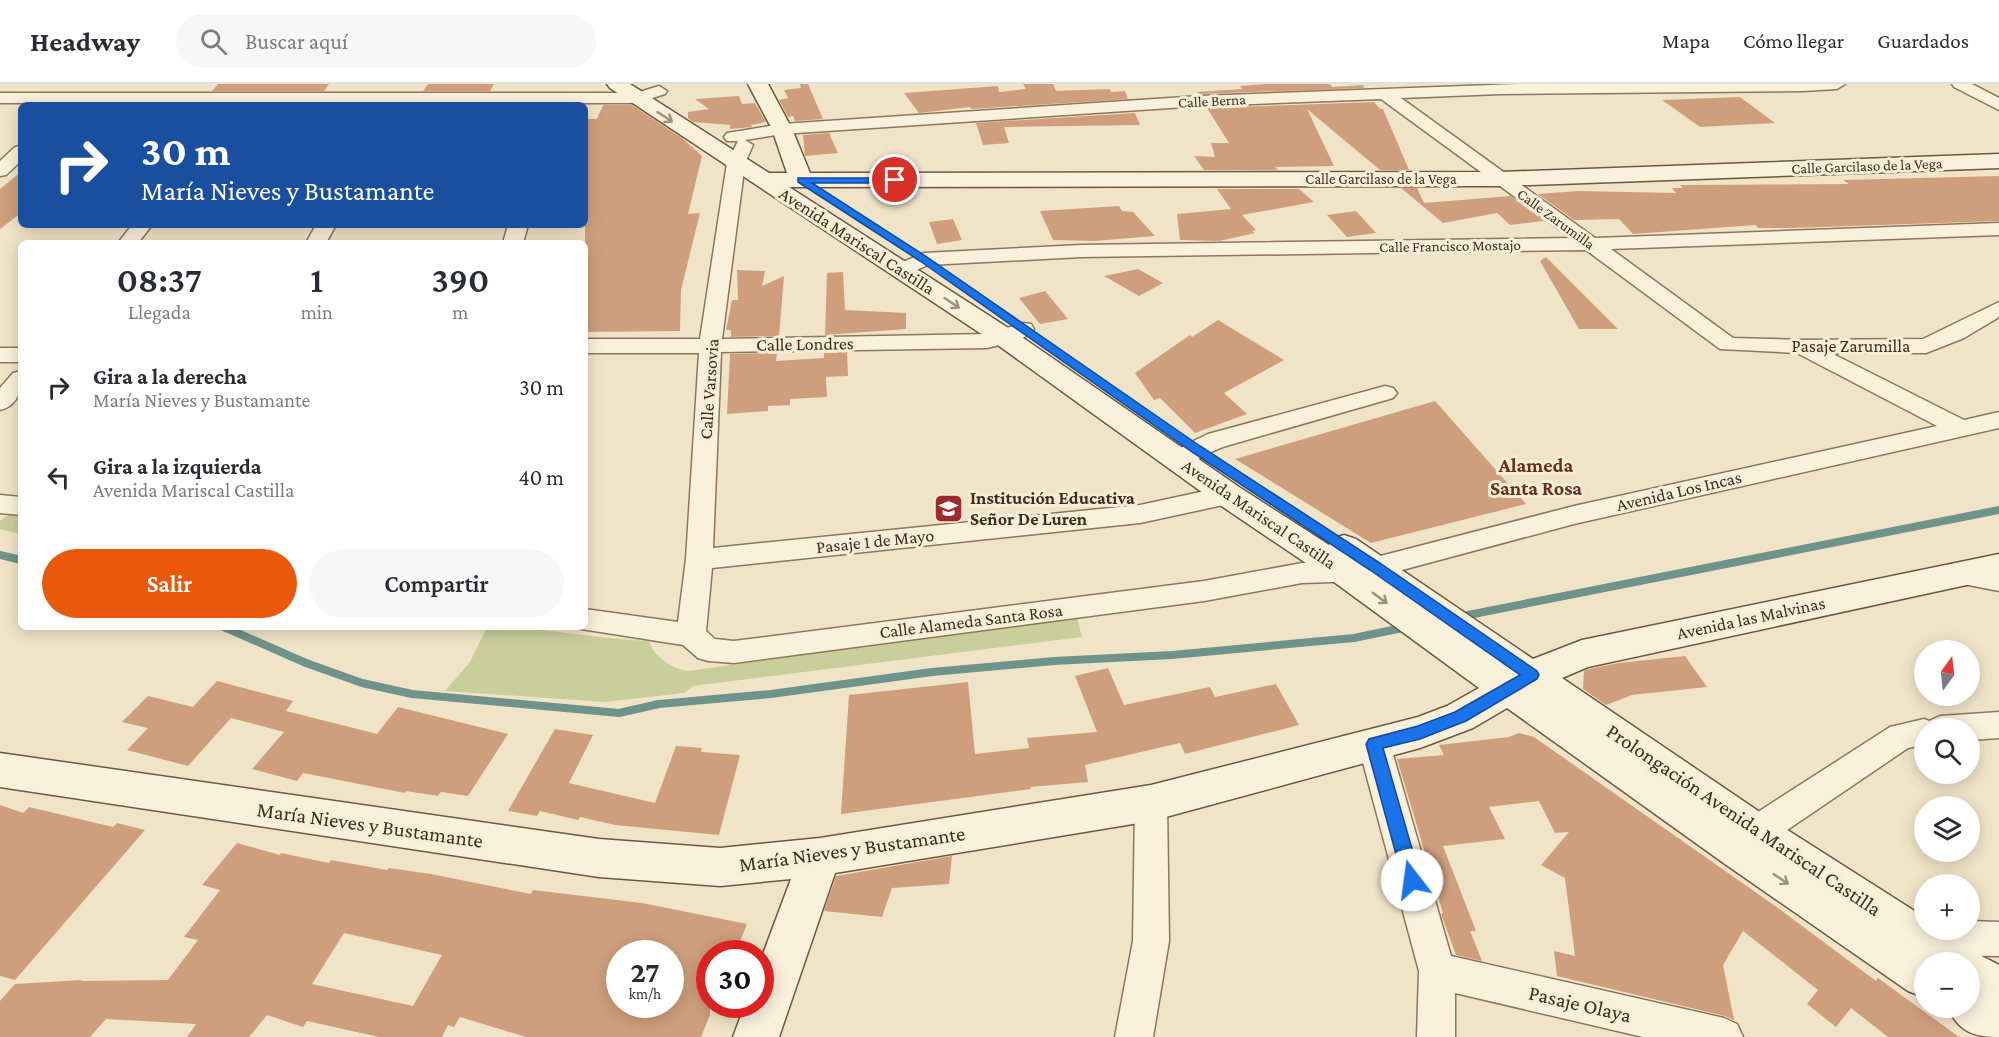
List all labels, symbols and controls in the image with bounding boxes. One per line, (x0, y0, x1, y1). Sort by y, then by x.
search box (176, 14, 596, 68)
icon: search (197, 25, 230, 58)
text: Headway (30, 26, 140, 57)
text: Buscar aquí (245, 29, 348, 54)
text: Mapa (1662, 29, 1710, 53)
text: Cómo llegar (1743, 29, 1844, 53)
text: Guardados (1877, 29, 1969, 53)
street label: Calle Berna (1178, 91, 1246, 111)
one-way arrow (656, 111, 673, 123)
icon: right (42, 126, 120, 204)
text: 30 m (141, 127, 231, 174)
pin (869, 154, 920, 205)
street label: Calle Garcilaso de la Vega (1791, 155, 1943, 178)
icon: arrive (878, 163, 911, 196)
street label: Calle Garcilaso de la Vega (1305, 171, 1457, 188)
text: María Nieves y Bustamante (141, 176, 434, 206)
street label: Avenida Mariscal Castilla (776, 183, 938, 299)
street label: Calle Zarumilla (1514, 186, 1598, 252)
street label: Calle Francisco Mostajo (1379, 237, 1521, 256)
text: 08:37 (117, 260, 202, 300)
text: 1 (310, 260, 323, 300)
text: 390 (432, 260, 489, 300)
one-way arrow (943, 297, 960, 309)
text: Llegada (128, 301, 191, 323)
text: min (301, 301, 333, 323)
text: m (452, 301, 468, 323)
street label: Calle Londres (756, 333, 854, 355)
street label: Pasaje Zarumilla (1792, 336, 1910, 357)
street label: Calle Varsovia (696, 338, 722, 440)
text: Gira a la derecha (93, 364, 247, 389)
icon: right (42, 371, 75, 404)
text: 30 m (519, 375, 564, 400)
text: María Nieves y Bustamante (93, 389, 310, 411)
text: Gira a la izquierda (93, 454, 262, 479)
district label: Alameda Santa Rosa (1490, 454, 1582, 499)
street label: Avenida Mariscal Castilla (1178, 455, 1340, 573)
icon: left (42, 461, 75, 494)
text: 40 m (519, 465, 564, 490)
street label: Avenida Los Incas (1614, 467, 1744, 515)
text: Avenida Mariscal Castilla (93, 479, 294, 501)
place label: Institución Educativa Señor De Luren (970, 488, 1135, 529)
school or university icon: Institución Educativa Señor De Luren (933, 492, 965, 524)
street label: Pasaje 1 de Mayo (815, 525, 935, 558)
button: Salir (42, 549, 297, 618)
button: Compartir (309, 549, 564, 618)
one-way arrow (1371, 592, 1387, 604)
street label: Avenida las Malvinas (1675, 593, 1827, 643)
street label: Calle Alameda Santa Rosa (878, 600, 1064, 642)
north arrow (1914, 640, 1980, 706)
map controls (1914, 640, 1980, 1018)
button: search (1914, 718, 1980, 784)
street label: Prolongación Avenida Mariscal Castilla (1602, 719, 1886, 921)
button: layers (1914, 796, 1980, 862)
street label: María Nieves y Bustamante (255, 797, 485, 853)
street label: María Nieves y Bustamante (737, 821, 967, 877)
position arrow (1380, 848, 1444, 912)
one-way arrow (1772, 873, 1789, 885)
button: + (1914, 874, 1980, 940)
speed limit sign: 30 (696, 940, 774, 1018)
button: − (1914, 952, 1980, 1018)
text: 27 (630, 955, 660, 988)
street label: Pasaje Olaya (1526, 981, 1634, 1028)
text: km/h (629, 986, 661, 1002)

